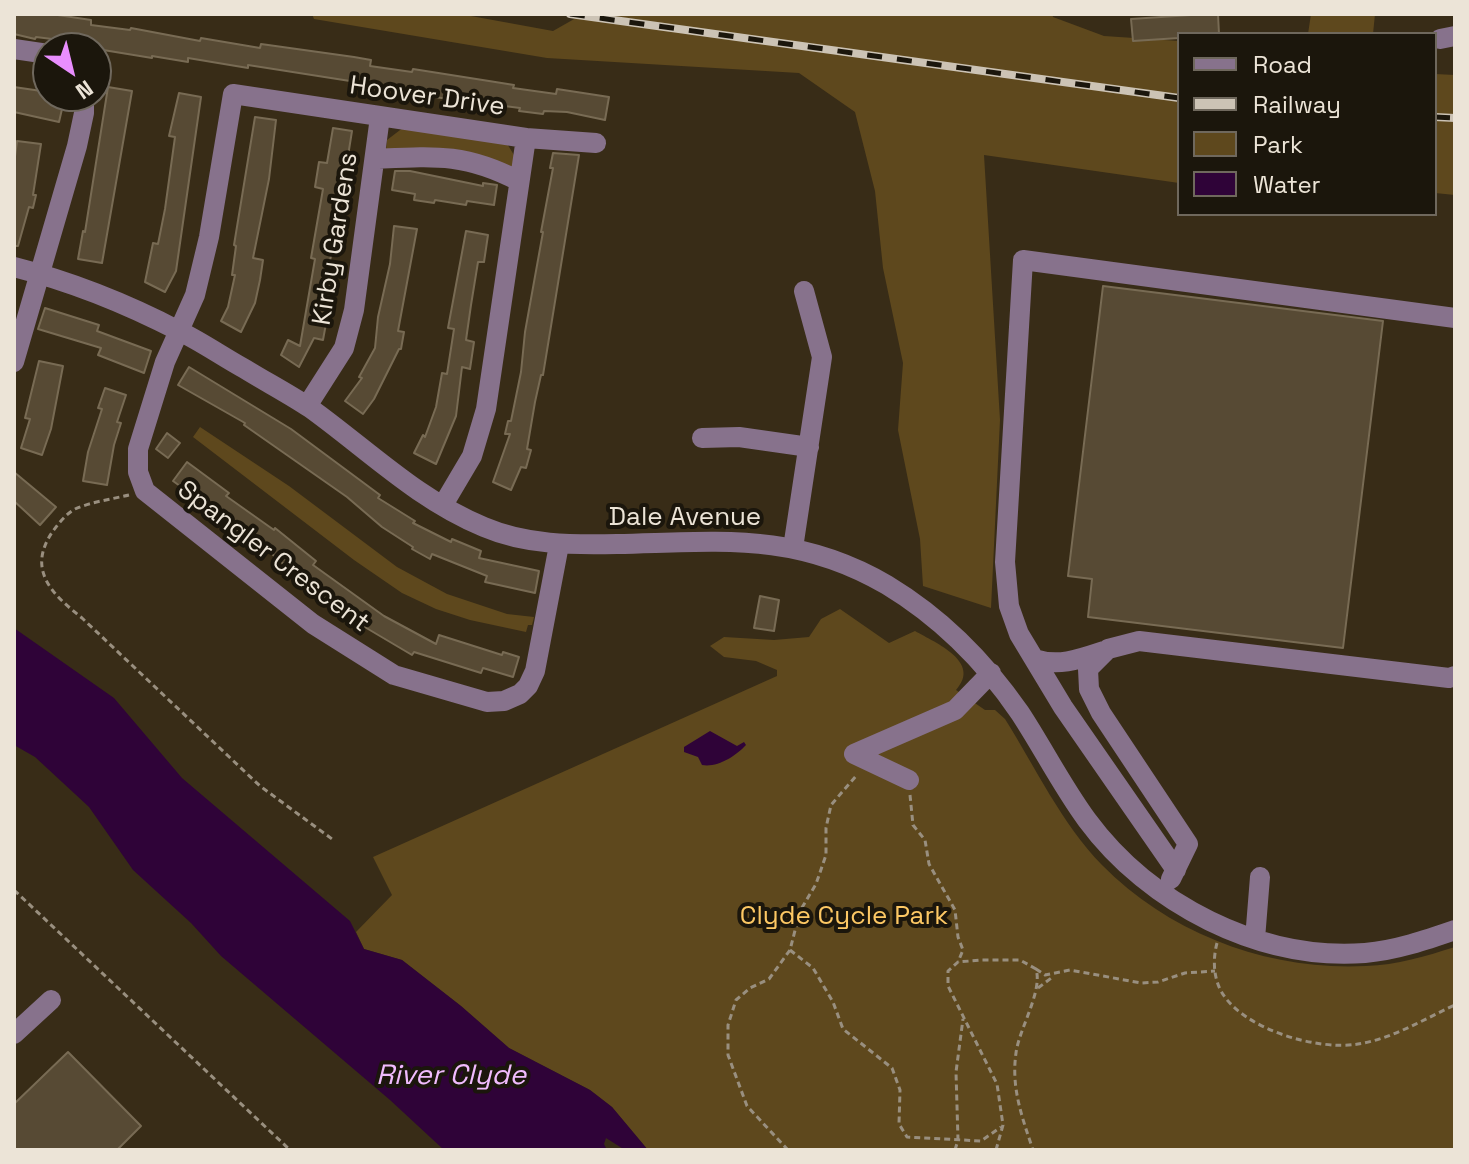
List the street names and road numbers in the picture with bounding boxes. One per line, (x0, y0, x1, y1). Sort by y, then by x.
street label: Hoover Drive (347, 71, 507, 123)
street label: Kirby Gardens (307, 150, 365, 328)
street label: Spangler Crescent (171, 475, 375, 639)
street label: Dale Avenue (609, 502, 761, 534)

